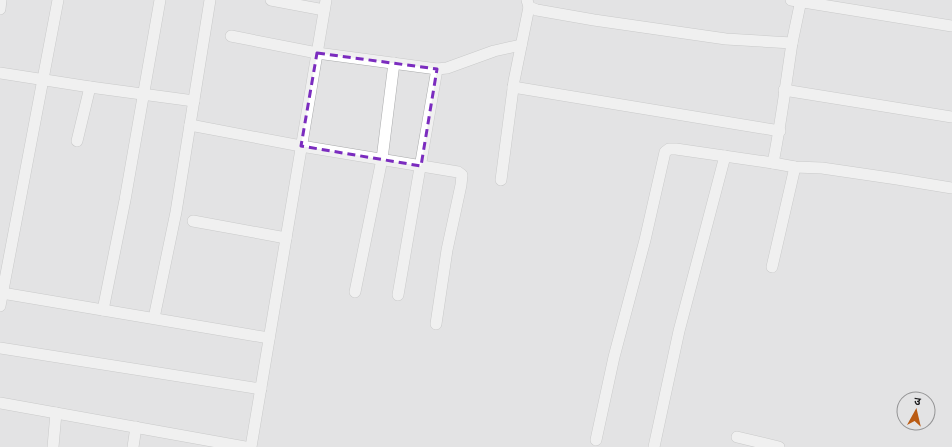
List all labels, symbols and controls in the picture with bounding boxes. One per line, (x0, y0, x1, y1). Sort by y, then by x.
north arrow (896, 391, 936, 431)
text: उ (913, 394, 922, 409)

